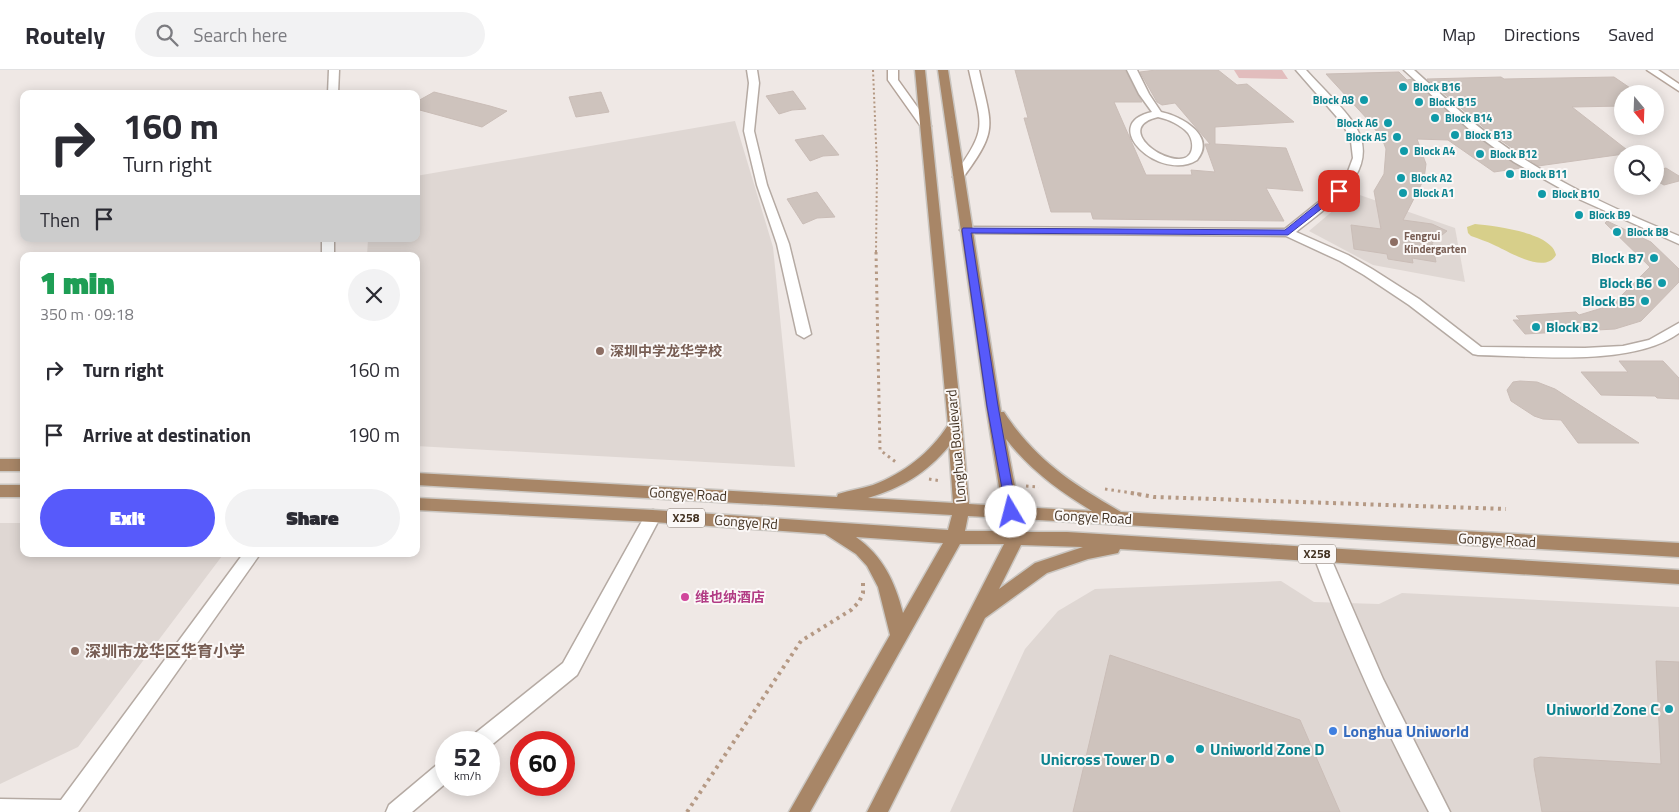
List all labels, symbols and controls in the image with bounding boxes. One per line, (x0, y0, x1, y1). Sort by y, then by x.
search box (135, 12, 485, 57)
text: Routely (25, 17, 105, 53)
text: Search here (193, 20, 287, 49)
icon: search (153, 21, 181, 49)
text: Map (1442, 21, 1476, 48)
text: Directions (1504, 21, 1580, 48)
text: Saved (1608, 21, 1654, 48)
place label: Block B16 (1413, 79, 1461, 95)
marker: Block B16 (1397, 81, 1409, 93)
north arrow (1614, 85, 1664, 135)
map controls (1614, 85, 1664, 195)
place label: Block A8 (1313, 92, 1354, 108)
marker: Block A8 (1358, 94, 1370, 106)
place label: Block B15 (1429, 94, 1477, 110)
marker: Block B15 (1413, 96, 1425, 108)
text: 160 m (123, 99, 219, 153)
icon: right (40, 110, 105, 175)
place label: Block B14 (1445, 110, 1493, 126)
marker: Block B14 (1429, 112, 1441, 124)
place label: Block A6 (1337, 115, 1378, 131)
marker: Block A6 (1382, 117, 1394, 129)
place label: Block B13 (1465, 127, 1513, 143)
place label: Block A5 (1346, 129, 1387, 145)
marker: Block B13 (1449, 129, 1461, 141)
marker: Block A5 (1391, 131, 1403, 143)
place label: Block A4 (1414, 143, 1455, 159)
marker: Block A4 (1398, 145, 1410, 157)
button: search (1614, 145, 1664, 195)
place label: Block B12 (1490, 146, 1538, 162)
text: Turn right (123, 147, 212, 181)
marker: Block B12 (1474, 148, 1486, 160)
place label: Block B11 (1520, 166, 1568, 182)
marker: Block B11 (1504, 168, 1516, 180)
pin (1318, 170, 1360, 212)
place label: Block A2 (1411, 170, 1452, 186)
marker: Block A2 (1395, 172, 1407, 184)
icon: arrive (1325, 177, 1353, 205)
place label: Block A1 (1413, 185, 1454, 201)
place label: Block B10 (1552, 186, 1600, 202)
marker: Block A1 (1397, 187, 1409, 199)
marker: Block B10 (1536, 188, 1548, 200)
text: Then (40, 205, 80, 234)
icon: arrive (90, 205, 118, 233)
place label: Block B9 (1589, 207, 1630, 223)
marker: Block B9 (1573, 209, 1585, 221)
place label: Block B8 (1627, 224, 1668, 240)
marker: Block B8 (1611, 226, 1623, 238)
place label: Fengrui Kindergarten (1404, 228, 1466, 257)
marker: Fengrui Kindergarten (1388, 236, 1400, 248)
place label: Block B7 (1591, 247, 1644, 268)
marker: Block B7 (1648, 252, 1660, 264)
text: 1 min (40, 260, 115, 306)
button: close (348, 269, 400, 321)
place label: Block B6 (1599, 272, 1652, 293)
marker: Block B6 (1656, 277, 1668, 289)
place label: Block B5 (1582, 290, 1635, 311)
marker: Block B5 (1639, 295, 1651, 307)
text: 350 m · 09:18 (40, 302, 134, 326)
place label: Block B2 (1546, 316, 1599, 337)
marker: Block B2 (1530, 321, 1542, 333)
place label: 深圳中学龙华学校 (610, 340, 722, 361)
marker: 深圳中学龙华学校 (594, 345, 606, 357)
text: Turn right (83, 355, 164, 384)
text: 160 m (348, 355, 400, 384)
icon: right (40, 356, 68, 384)
street label: Longhua Boulevard (940, 389, 971, 503)
text: Arrive at destination (83, 420, 251, 449)
text: 190 m (348, 420, 400, 449)
icon: arrive (40, 421, 68, 449)
street label: Gongye Road (649, 481, 727, 506)
position arrow (984, 485, 1036, 537)
button: Exit (40, 489, 215, 547)
button: Share (225, 489, 400, 547)
street label: Gongye Road (1054, 504, 1132, 529)
road number: X258 (667, 508, 705, 528)
street label: Gongye Rd (714, 509, 778, 534)
street label: Gongye Road (1458, 527, 1536, 552)
road number: X258 (1298, 544, 1336, 564)
place label: 维也纳酒店 (695, 586, 765, 607)
marker: 维也纳酒店 (679, 591, 691, 603)
place label: 深圳市龙华区华育小学 (85, 639, 245, 663)
marker: 深圳市龙华区华育小学 (69, 645, 81, 657)
place label: Uniworld Zone C (1546, 697, 1659, 721)
marker: Uniworld Zone C (1663, 703, 1675, 715)
place label: Longhua Uniworld (1343, 719, 1469, 743)
marker: Longhua Uniworld (1327, 725, 1339, 737)
speed limit sign: 60 (510, 731, 575, 796)
place label: Uniworld Zone D (1210, 737, 1324, 761)
text: 52 (453, 738, 482, 776)
marker: Uniworld Zone D (1194, 743, 1206, 755)
place label: Unicross Tower D (1040, 747, 1160, 771)
marker: Unicross Tower D (1164, 753, 1176, 765)
text: km/h (454, 766, 481, 785)

